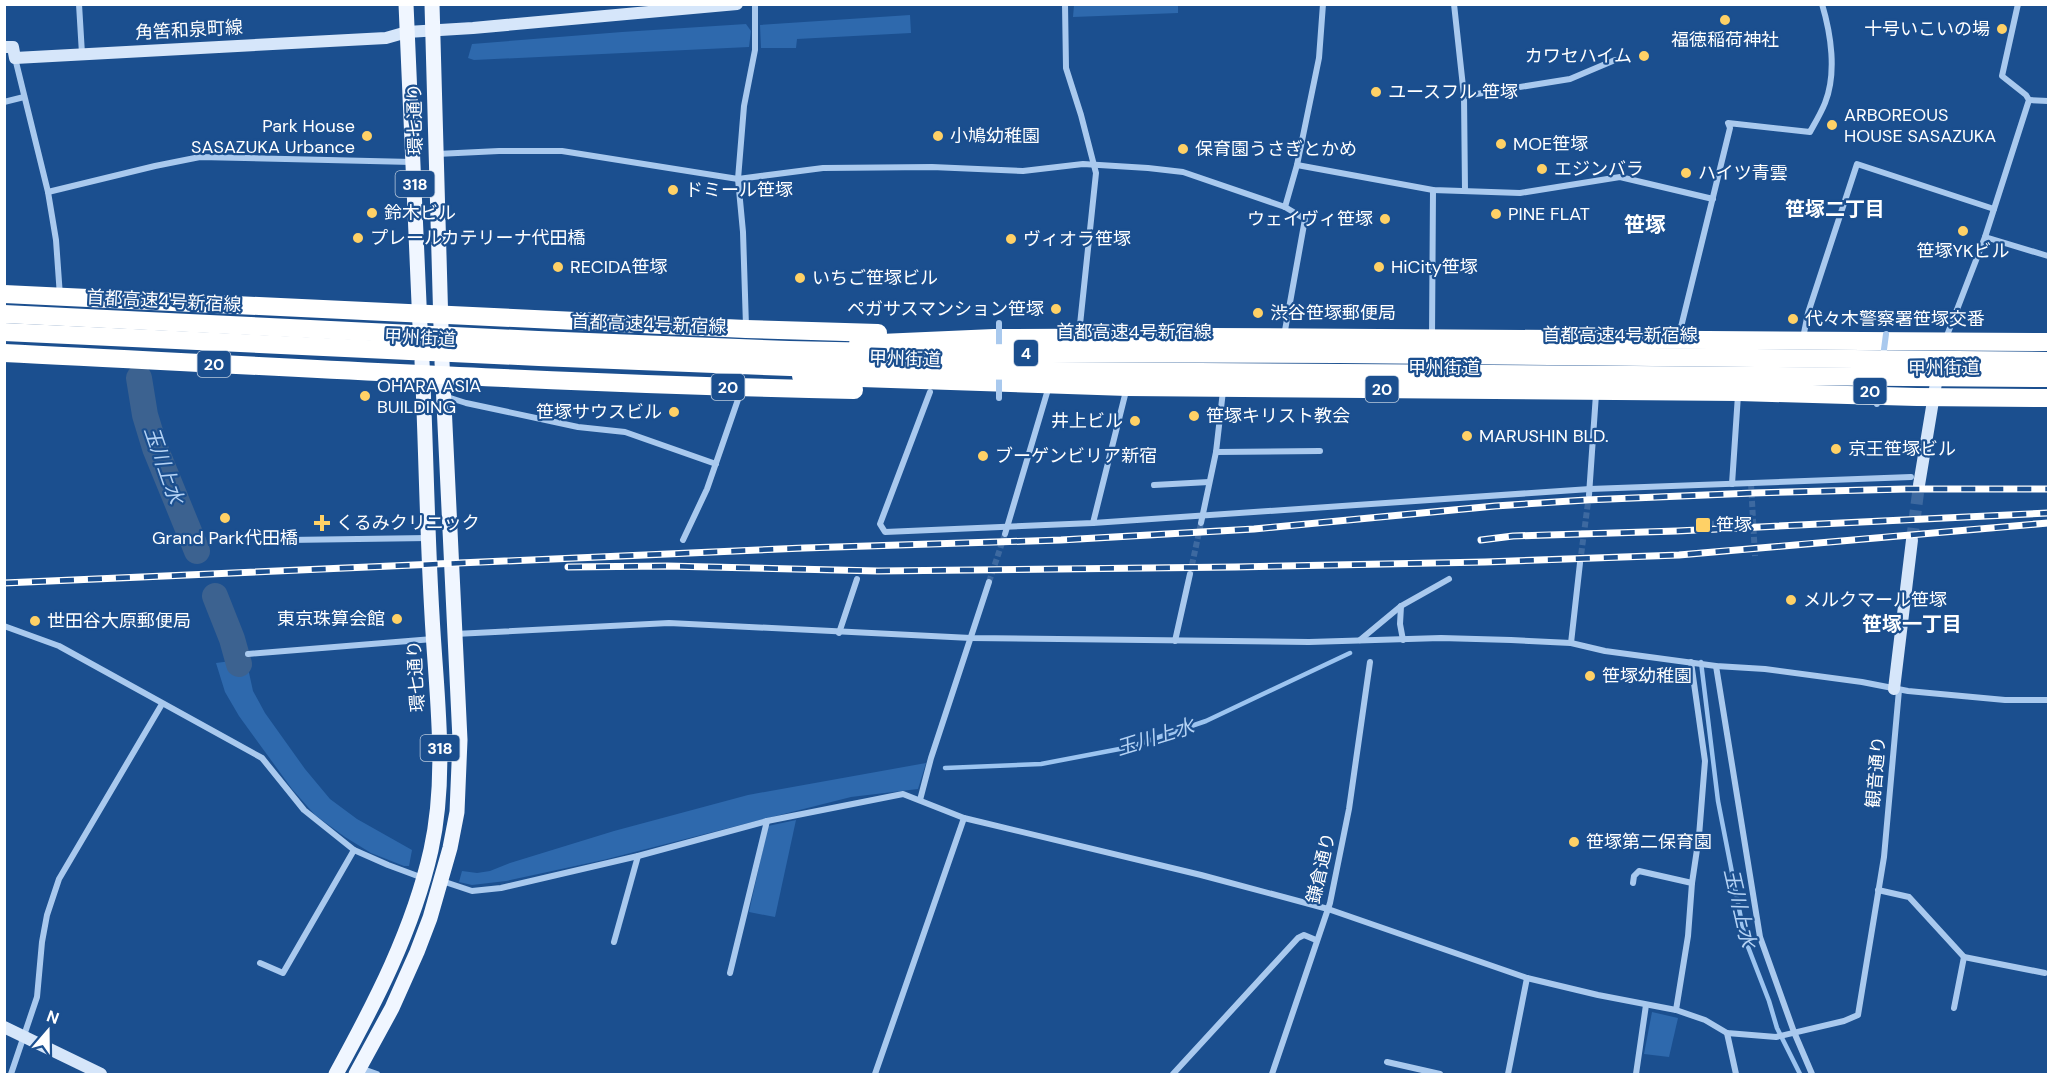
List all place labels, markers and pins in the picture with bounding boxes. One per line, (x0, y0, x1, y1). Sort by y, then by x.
marker: 福徳稲荷神社 (1718, 13, 1732, 27)
place label: 十号いこいの場 (1864, 17, 1990, 41)
marker: 十号いこいの場 (1995, 22, 2009, 36)
place label: 福徳稲荷神社 (1671, 28, 1779, 52)
place label: カワセハイム (1525, 44, 1632, 68)
marker: カワセハイム (1637, 49, 1651, 63)
place label: ユースフル 笹塚 (1388, 80, 1518, 104)
marker: ユースフル 笹塚 (1369, 85, 1383, 99)
place label: ARBOREOUS HOUSE SASAZUKA (1844, 103, 1996, 148)
place label: Park House SASAZUKA Urbance (191, 114, 355, 159)
marker: ARBOREOUS HOUSE SASAZUKA (1825, 118, 1839, 132)
place label: 小鳩幼稚園 (950, 124, 1040, 148)
marker: Park House SASAZUKA Urbance (360, 129, 374, 143)
marker: 小鳩幼稚園 (931, 129, 945, 143)
place label: MOE笹塚 (1513, 132, 1588, 156)
place label: 保育園うさぎとかめ (1195, 137, 1357, 161)
marker: MOE笹塚 (1494, 137, 1508, 151)
marker: 保育園うさぎとかめ (1176, 142, 1190, 156)
place label: エジンバラ (1554, 157, 1644, 181)
place label: ハイツ青雲 (1698, 161, 1788, 185)
marker: エジンバラ (1535, 162, 1549, 176)
marker: ハイツ青雲 (1679, 166, 1693, 180)
place label: ドミール笹塚 (685, 178, 793, 202)
marker: ドミール笹塚 (666, 183, 680, 197)
place label: 鈴木ビル (384, 201, 456, 225)
place label: PINE FLAT (1508, 202, 1590, 226)
marker: 鈴木ビル (365, 206, 379, 220)
place label: ウェイヴィ笹塚 (1247, 207, 1373, 231)
marker: PINE FLAT (1489, 207, 1503, 221)
marker: ウェイヴィ笹塚 (1378, 212, 1392, 226)
marker: 笹塚YKビル (1956, 224, 1970, 238)
place label: プレールカテリーナ代田橋 (370, 226, 585, 250)
place label: ヴィオラ笹塚 (1023, 227, 1131, 251)
marker: プレールカテリーナ代田橋 (351, 231, 365, 245)
marker: ヴィオラ笹塚 (1004, 232, 1018, 246)
place label: 笹塚YKビル (1917, 239, 2009, 263)
place label: RECIDA笹塚 (570, 255, 667, 279)
place label: HiCity笹塚 (1391, 255, 1478, 279)
marker: RECIDA笹塚 (551, 260, 565, 274)
marker: HiCity笹塚 (1372, 260, 1386, 274)
place label: いちご笹塚ビル (812, 266, 938, 290)
marker: いちご笹塚ビル (793, 271, 807, 285)
place label: ペガサスマンション笹塚 (847, 297, 1044, 321)
place label: 渋谷笹塚郵便局 (1270, 301, 1396, 325)
marker: ペガサスマンション笹塚 (1049, 302, 1063, 316)
marker: 渋谷笹塚郵便局 (1251, 306, 1265, 320)
place label: 代々木警察署笹塚交番 (1805, 307, 1985, 331)
marker: 代々木警察署笹塚交番 (1786, 312, 1800, 326)
place label: OHARA ASIA BUILDING (377, 374, 481, 419)
marker: OHARA ASIA BUILDING (358, 389, 372, 403)
place label: 笹塚サウスビル (536, 400, 662, 424)
place label: 笹塚キリスト教会 (1206, 404, 1350, 428)
marker: 笹塚サウスビル (667, 405, 681, 419)
place label: 井上ビル (1051, 409, 1123, 433)
marker: 笹塚キリスト教会 (1187, 409, 1201, 423)
marker: 井上ビル (1128, 414, 1142, 428)
place label: MARUSHIN BLD. (1479, 424, 1608, 448)
marker: MARUSHIN BLD. (1460, 429, 1474, 443)
place label: 京王笹塚ビル (1848, 437, 1956, 461)
marker: 京王笹塚ビル (1829, 442, 1843, 456)
place label: ブーゲンビリア新宿 (995, 444, 1157, 468)
marker: ブーゲンビリア新宿 (976, 449, 990, 463)
marker: Grand Park代田橋 (218, 511, 232, 525)
place label: くるみクリニック (336, 511, 480, 535)
place label: 笹塚 (1716, 513, 1752, 537)
marker: くるみクリニック (313, 514, 331, 532)
marker: 笹塚 (1694, 516, 1712, 534)
place label: Grand Park代田橋 (152, 526, 298, 550)
place label: メルクマール笹塚 (1803, 588, 1947, 612)
marker: メルクマール笹塚 (1784, 593, 1798, 607)
place label: 東京珠算会館 (277, 607, 385, 631)
place label: 世田谷大原郵便局 (47, 609, 191, 633)
marker: 東京珠算会館 (390, 612, 404, 626)
marker: 世田谷大原郵便局 (28, 614, 42, 628)
place label: 笹塚幼稚園 (1602, 664, 1692, 688)
marker: 笹塚幼稚園 (1583, 669, 1597, 683)
place label: 笹塚第二保育園 (1586, 830, 1712, 854)
marker: 笹塚第二保育園 (1567, 835, 1581, 849)

